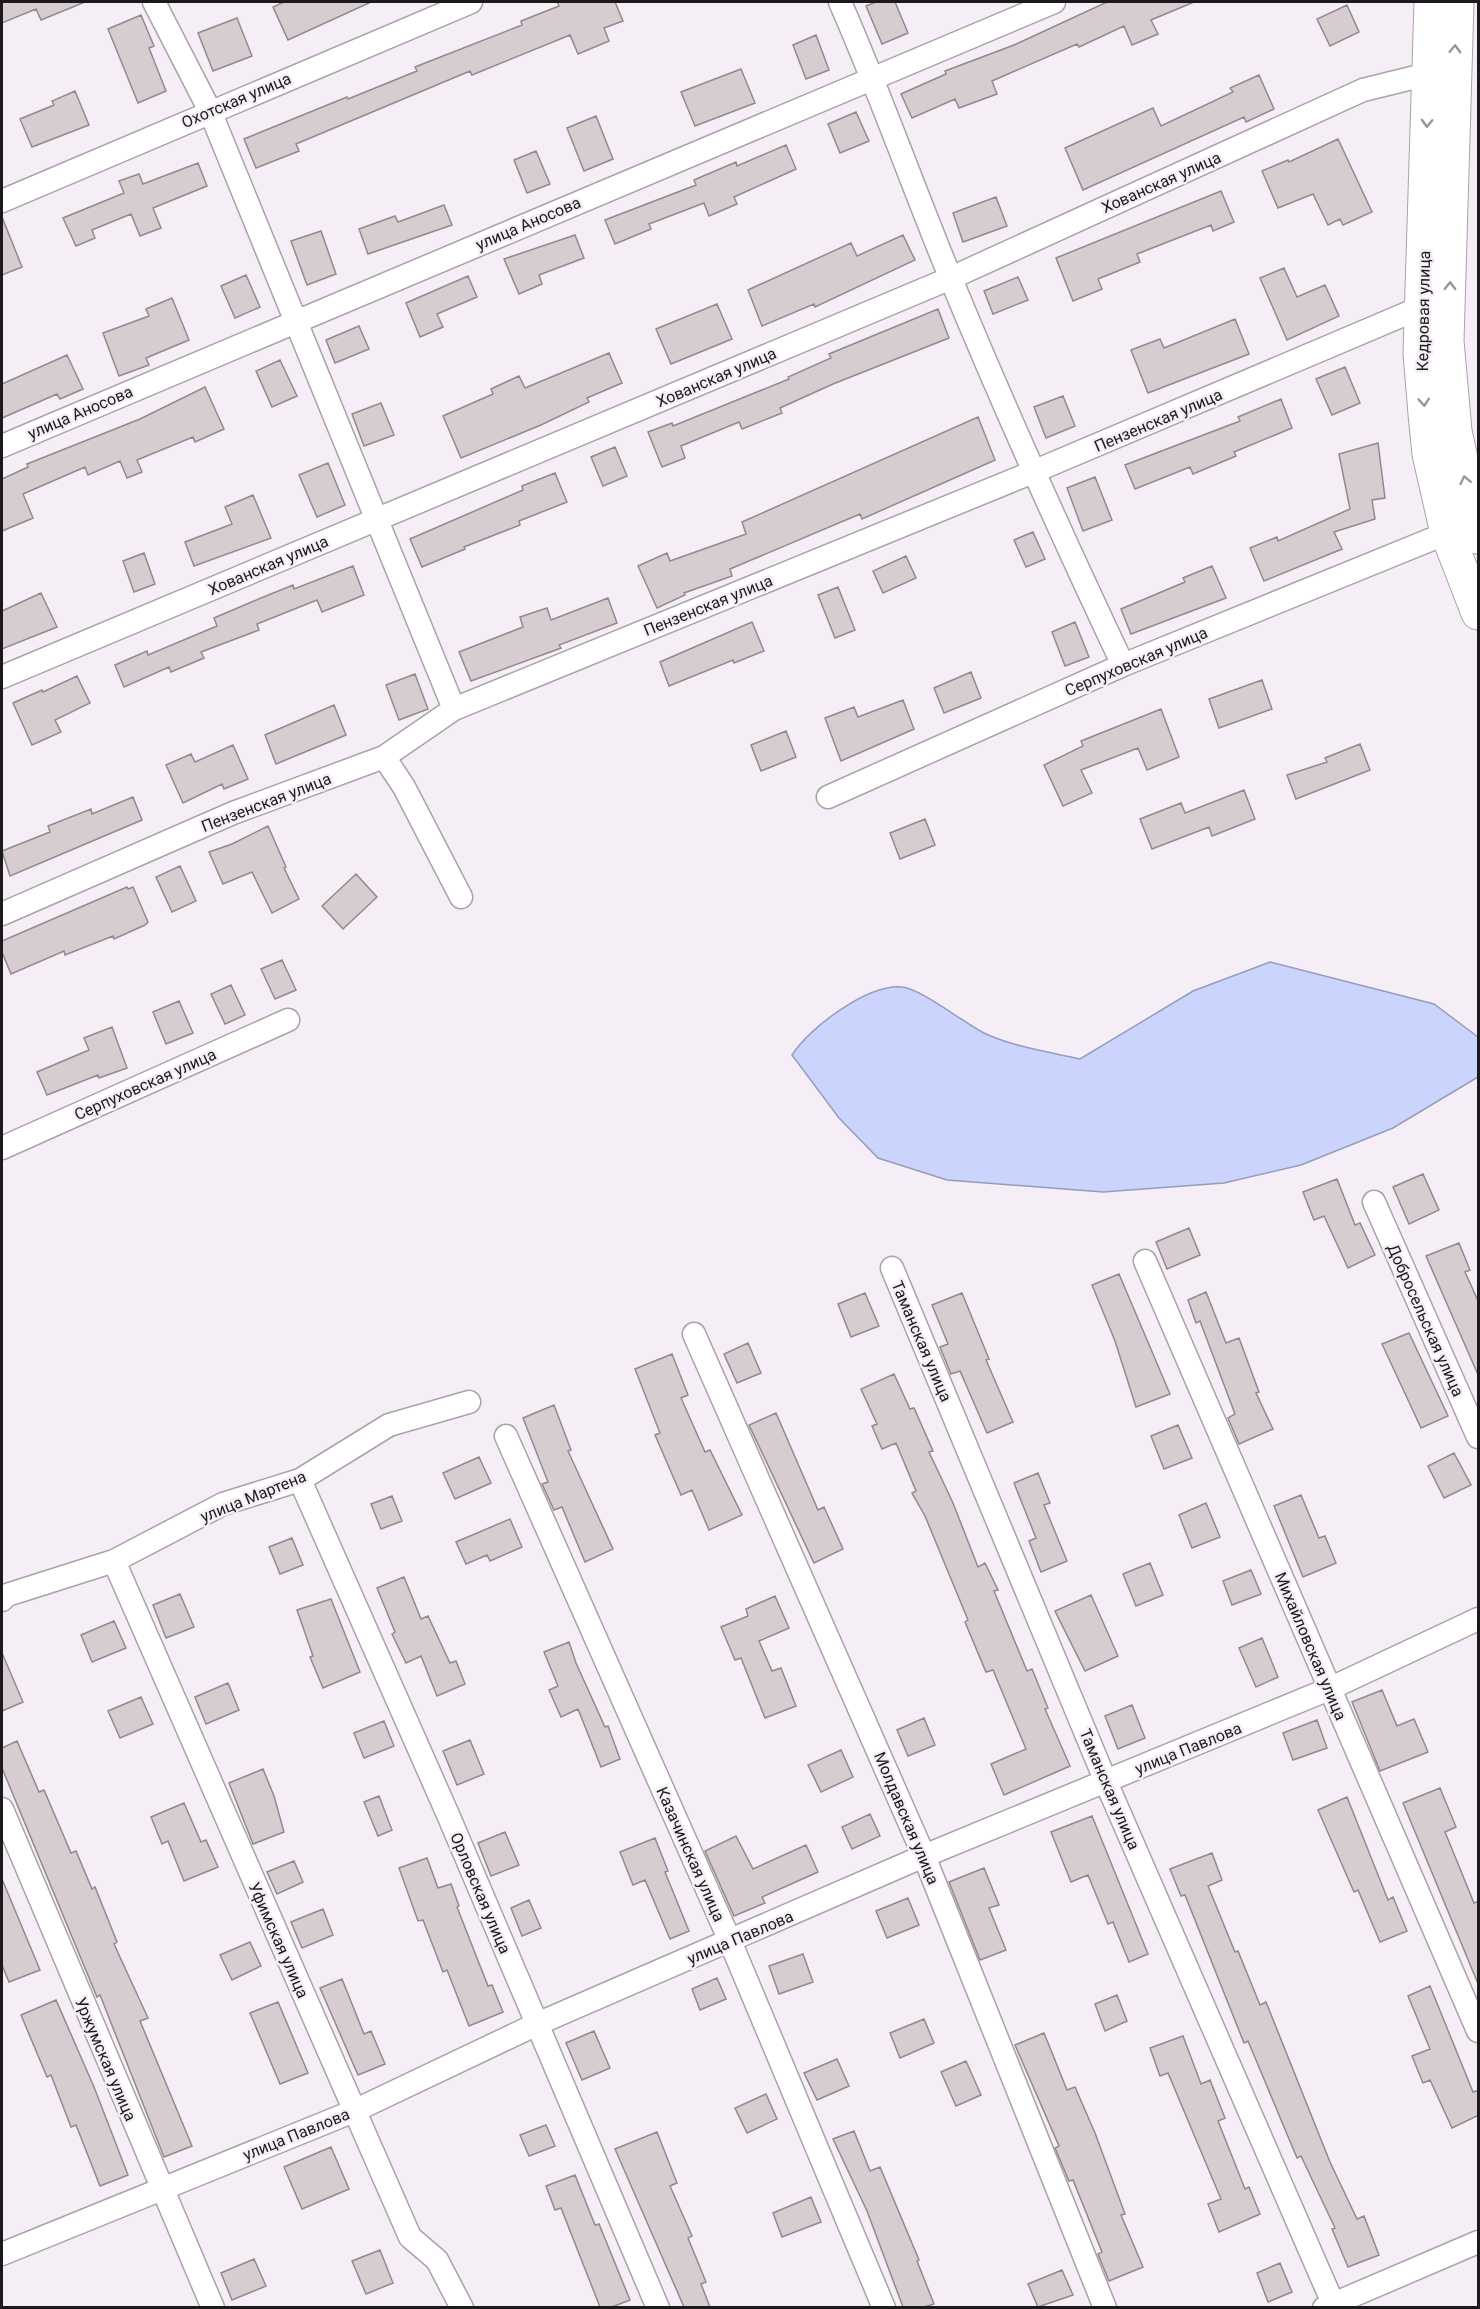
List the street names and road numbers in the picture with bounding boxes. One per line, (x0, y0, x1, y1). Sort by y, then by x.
street label: Охотская улица (179, 69, 294, 132)
street label: Хованская улица (1099, 148, 1224, 217)
street label: улица Аносова (473, 193, 583, 254)
street label: Кедровая улица (1413, 250, 1434, 372)
street label: Хованская улица (653, 344, 779, 411)
street label: улица Аносова (25, 382, 135, 443)
street label: Пензенская улица (1091, 385, 1225, 456)
street label: Хованская улица (205, 532, 331, 599)
street label: Пензенская улица (641, 571, 775, 640)
street label: Серпуховская улица (1062, 623, 1210, 700)
street label: Пензенская улица (199, 769, 334, 836)
street label: Серпуховская улица (71, 1045, 219, 1124)
street label: Добросельская улица (1383, 1241, 1468, 1400)
street label: Таманская улица (887, 1278, 956, 1405)
street label: улица Мартена (198, 1467, 309, 1526)
street label: Михайловская улица (1271, 1569, 1350, 1723)
street label: улица Павлова (1132, 1718, 1244, 1779)
street label: Таманская улица (1075, 1726, 1144, 1853)
street label: Молдавская улица (870, 1749, 943, 1887)
street label: Казачинская улица (652, 1784, 729, 1924)
street label: Орловская улица (446, 1830, 515, 1957)
street label: Уфимская улица (245, 1879, 313, 2001)
street label: улица Павлова (684, 1907, 796, 1968)
street label: Уржумская улица (71, 1995, 140, 2124)
street label: улица Павлова (240, 2104, 352, 2165)

